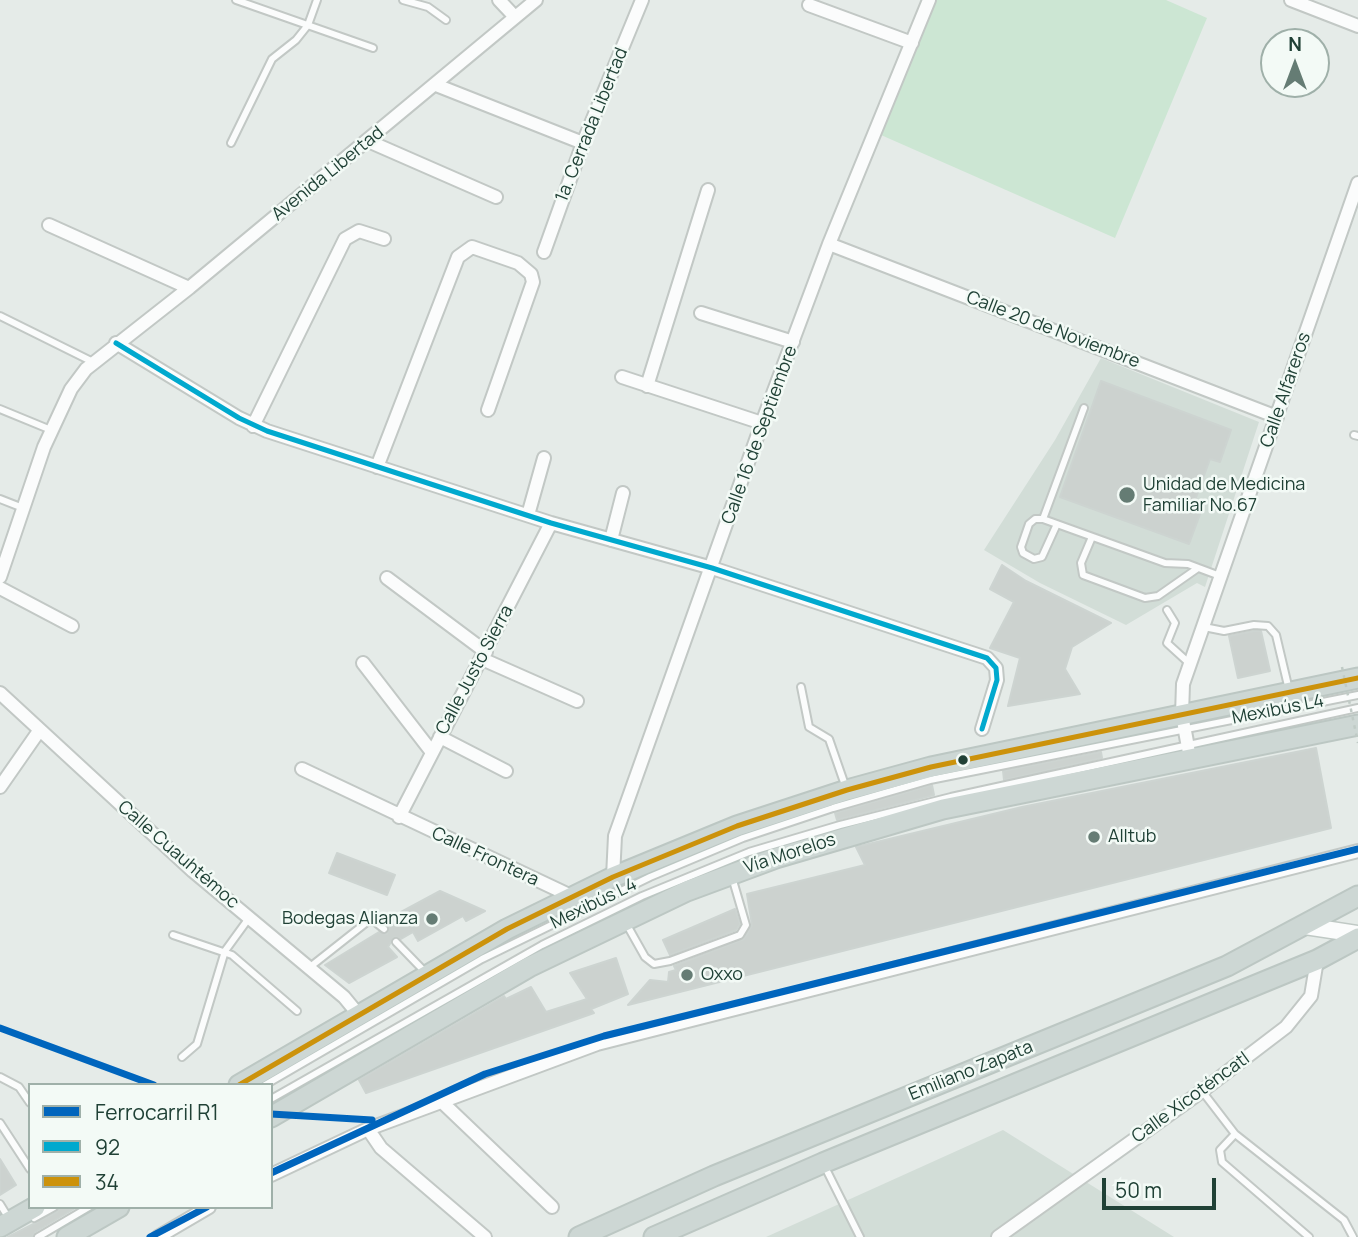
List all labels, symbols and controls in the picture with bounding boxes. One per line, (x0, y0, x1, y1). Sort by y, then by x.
north arrow (1260, 28, 1330, 98)
text: N (1288, 31, 1302, 57)
street label: 1a. Cerrada Libertad (551, 45, 633, 205)
street label: Avenida Libertad (268, 122, 388, 226)
street label: Calle 20 de Noviembre (963, 287, 1143, 373)
street label: Calle Alfareros (1256, 330, 1316, 450)
street label: Calle 16 de Septiembre (718, 343, 802, 527)
place label: Unidad de Medicina Familiar No.67 (1143, 474, 1305, 516)
marker: Unidad de Medicina Familiar No.67 (1117, 485, 1137, 505)
street label: Calle Justo Sierra (432, 602, 518, 738)
street label: Mexibús L4 (1230, 691, 1326, 729)
unlabelled marker (956, 753, 970, 767)
street label: Calle Cuauhtémoc (113, 796, 243, 914)
street label: Calle Frontera (428, 823, 542, 891)
place label: Alltub (1108, 826, 1156, 848)
street label: Vía Morelos (741, 829, 839, 879)
marker: Alltub (1086, 829, 1102, 845)
street label: Mexibús L4 (547, 874, 641, 934)
place label: Bodegas Alianza (282, 908, 418, 930)
marker: Bodegas Alianza (424, 911, 440, 927)
place label: Oxxo (701, 964, 743, 986)
marker: Oxxo (679, 967, 695, 983)
street label: Emiliano Zapata (906, 1036, 1036, 1106)
street label: Calle Xicoténcatl (1128, 1048, 1254, 1148)
legend (28, 1083, 273, 1209)
text: Ferrocarril R1 (95, 1098, 219, 1126)
text: 92 (95, 1133, 120, 1161)
scale bar (1106, 1164, 1220, 1208)
text: 34 (95, 1168, 119, 1196)
text: 50 m (1115, 1176, 1162, 1204)

